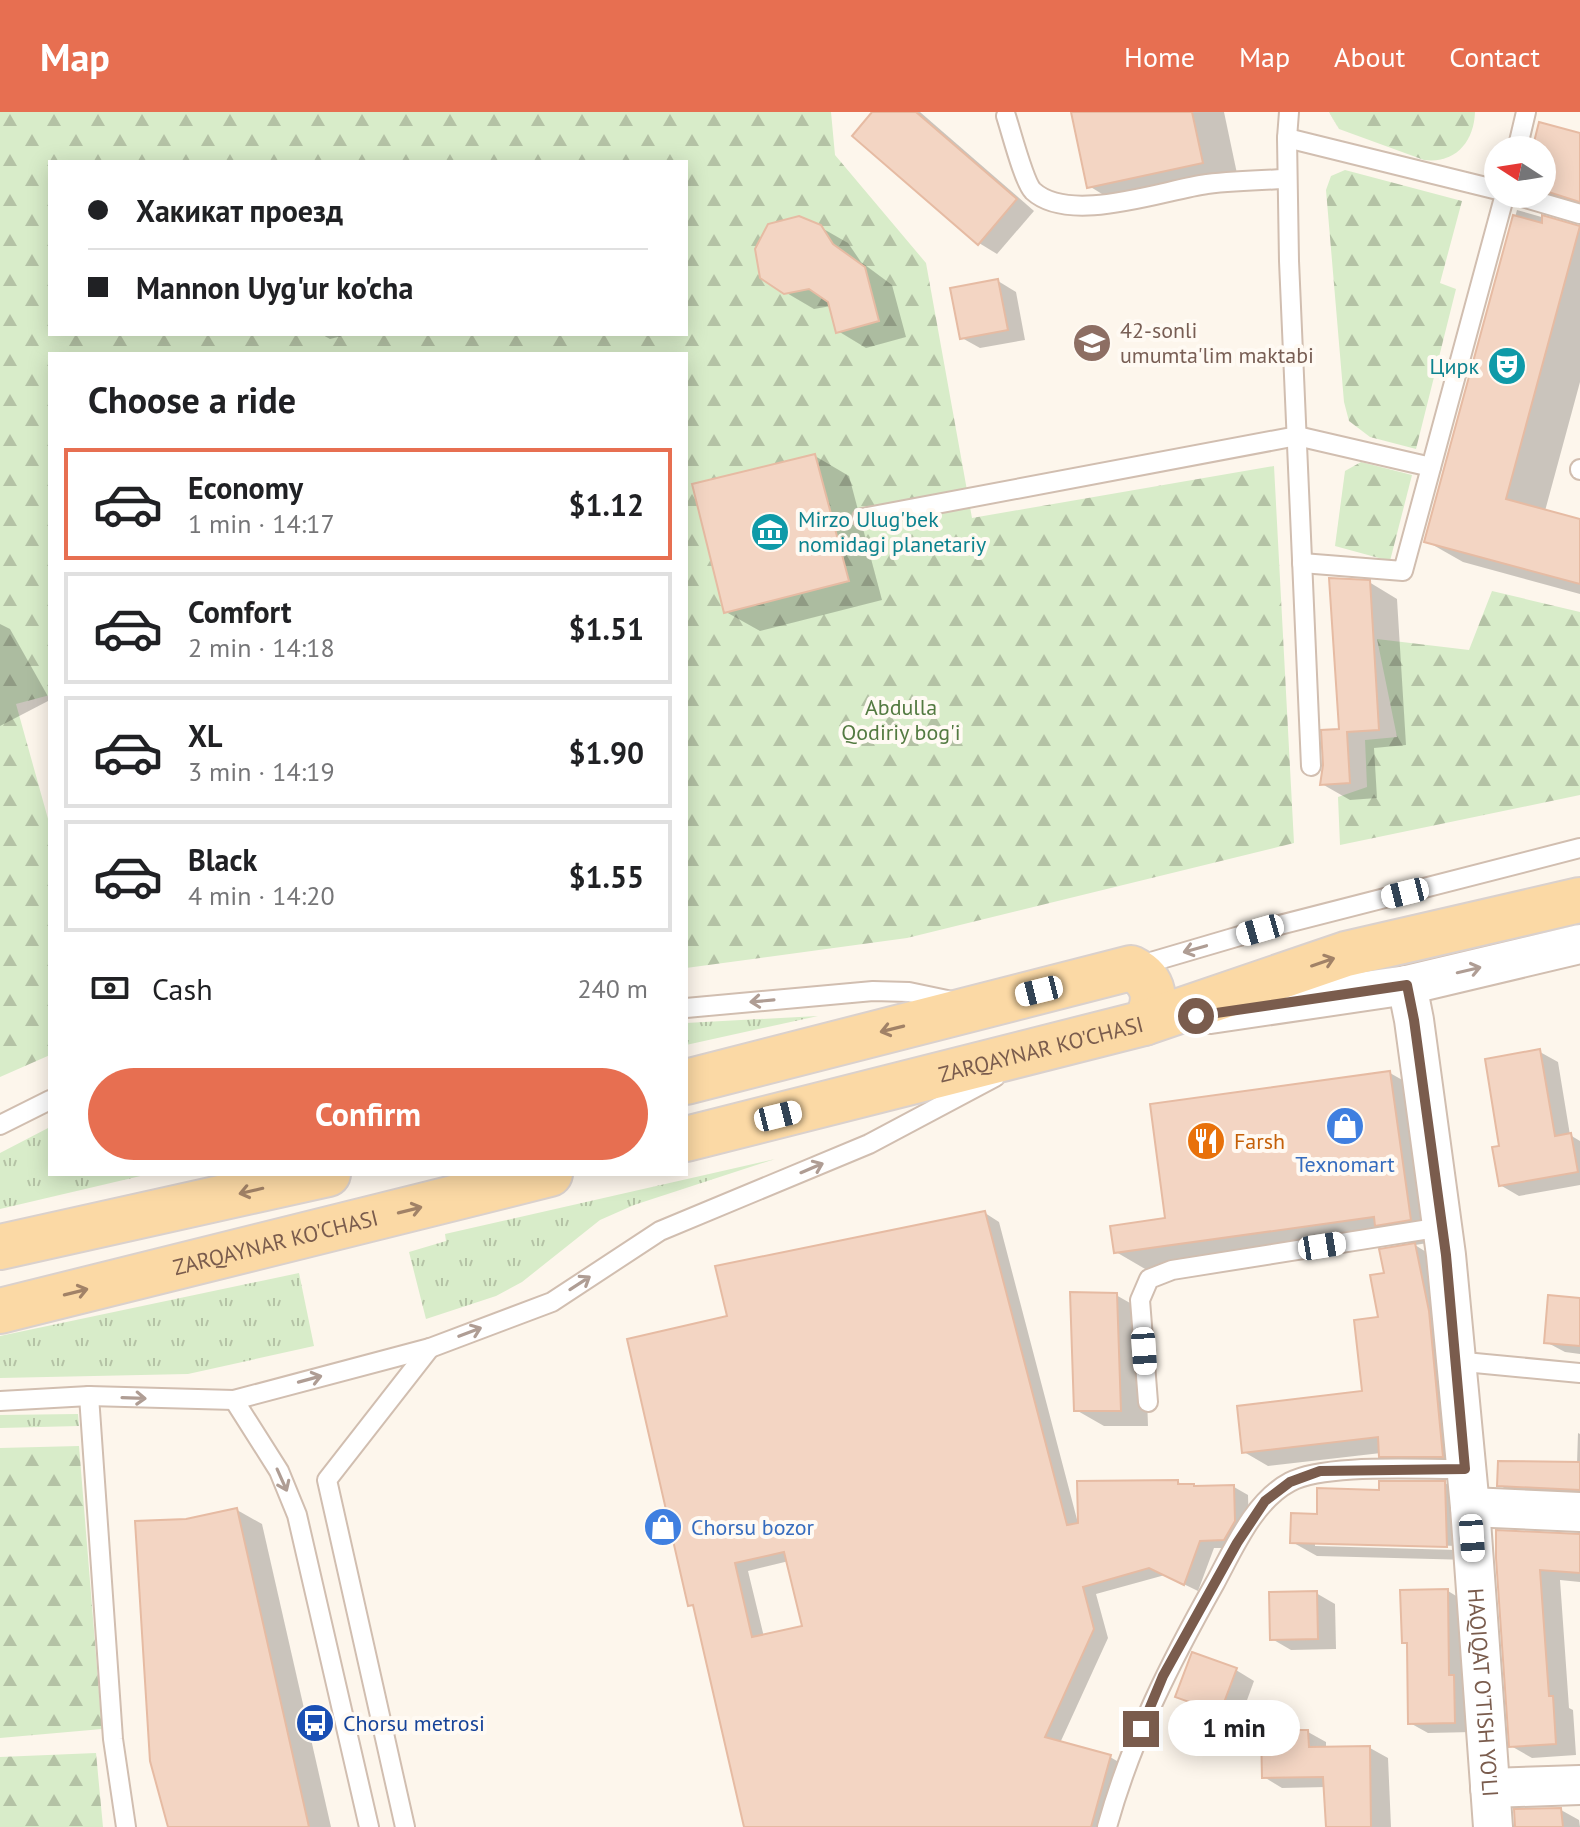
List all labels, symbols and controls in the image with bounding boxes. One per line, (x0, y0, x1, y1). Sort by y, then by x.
text: Map (40, 32, 110, 81)
text: Home (1124, 38, 1195, 75)
text: Map (1239, 38, 1290, 75)
text: About (1334, 38, 1405, 75)
text: Contact (1449, 38, 1540, 75)
north arrow (1484, 136, 1556, 208)
map controls (1484, 136, 1556, 208)
text: Хакикат проезд (136, 191, 343, 230)
text: Mannon Uyg'ur ko'cha (136, 268, 413, 307)
place label: 42-sonli umumta'lim maktabi (1120, 316, 1314, 369)
school or university icon: 42-sonli umumta'lim maktabi (1071, 322, 1113, 364)
theatre icon: Цирк (1486, 345, 1528, 387)
place label: Цирк (1429, 352, 1479, 380)
text: Choose a ride (88, 376, 296, 423)
icon: car (92, 468, 164, 540)
text: Economy (188, 468, 303, 507)
text: $1.12 (569, 485, 644, 524)
place label: Mirzo Ulug'bek nomidagi planetariy (798, 505, 987, 558)
text: 1 min · 14:17 (188, 507, 335, 540)
museum icon: Mirzo Ulug'bek nomidagi planetariy (749, 511, 791, 553)
icon: car (92, 592, 164, 664)
text: Comfort (188, 592, 291, 631)
text: $1.51 (569, 609, 644, 648)
text: 2 min · 14:18 (188, 631, 335, 664)
park label: Abdulla Qodiriy bog'i (841, 693, 961, 746)
icon: car (92, 716, 164, 788)
text: XL (188, 716, 222, 755)
text: $1.90 (569, 733, 644, 772)
text: 3 min · 14:19 (188, 755, 335, 788)
icon: car (92, 840, 164, 912)
text: Black (188, 840, 257, 879)
text: $1.55 (569, 857, 644, 896)
car (1379, 876, 1431, 910)
text: 4 min · 14:20 (188, 879, 335, 912)
car (1234, 912, 1286, 948)
one-way arrow (1183, 942, 1209, 957)
one-way arrow (1310, 954, 1335, 969)
one-way arrow (1456, 962, 1482, 977)
icon: cash (88, 966, 132, 1010)
text: Cash (152, 969, 213, 1008)
text: 240 m (577, 972, 648, 1005)
car (1013, 974, 1065, 1008)
one-way arrow (749, 994, 776, 1009)
route start (1178, 998, 1214, 1034)
street label: ZARQAYNAR KO'CHASI (935, 1010, 1146, 1089)
one-way arrow (880, 1022, 906, 1037)
button: Confirm (88, 1068, 648, 1160)
car (752, 1099, 804, 1133)
shop icon: Texnomart (1324, 1105, 1366, 1147)
restaurant icon: Farsh (1185, 1120, 1227, 1162)
place label: Farsh (1234, 1127, 1285, 1155)
place label: Texnomart (1295, 1150, 1395, 1178)
one-way arrow (799, 1159, 824, 1174)
one-way arrow (239, 1184, 265, 1199)
one-way arrow (396, 1201, 422, 1216)
street label: ZARQAYNAR KO'CHASI (170, 1203, 381, 1281)
car (1296, 1230, 1348, 1262)
one-way arrow (568, 1275, 591, 1291)
one-way arrow (62, 1284, 88, 1299)
one-way arrow (457, 1324, 482, 1338)
car (1130, 1326, 1158, 1376)
one-way arrow (296, 1371, 322, 1386)
one-way arrow (120, 1391, 147, 1406)
one-way arrow (275, 1468, 290, 1492)
shop icon: Chorsu bozor (642, 1506, 684, 1548)
place label: Chorsu bozor (691, 1513, 814, 1541)
car (1458, 1513, 1486, 1563)
street label: HAQIQAT O'TISH YO'LI (1462, 1587, 1505, 1798)
callout: 1 min (1169, 1701, 1301, 1757)
bus stop icon: Chorsu metrosi (294, 1702, 336, 1744)
place label: Chorsu metrosi (343, 1709, 485, 1737)
route end (1123, 1711, 1159, 1747)
text: 1 min (1202, 1711, 1266, 1744)

